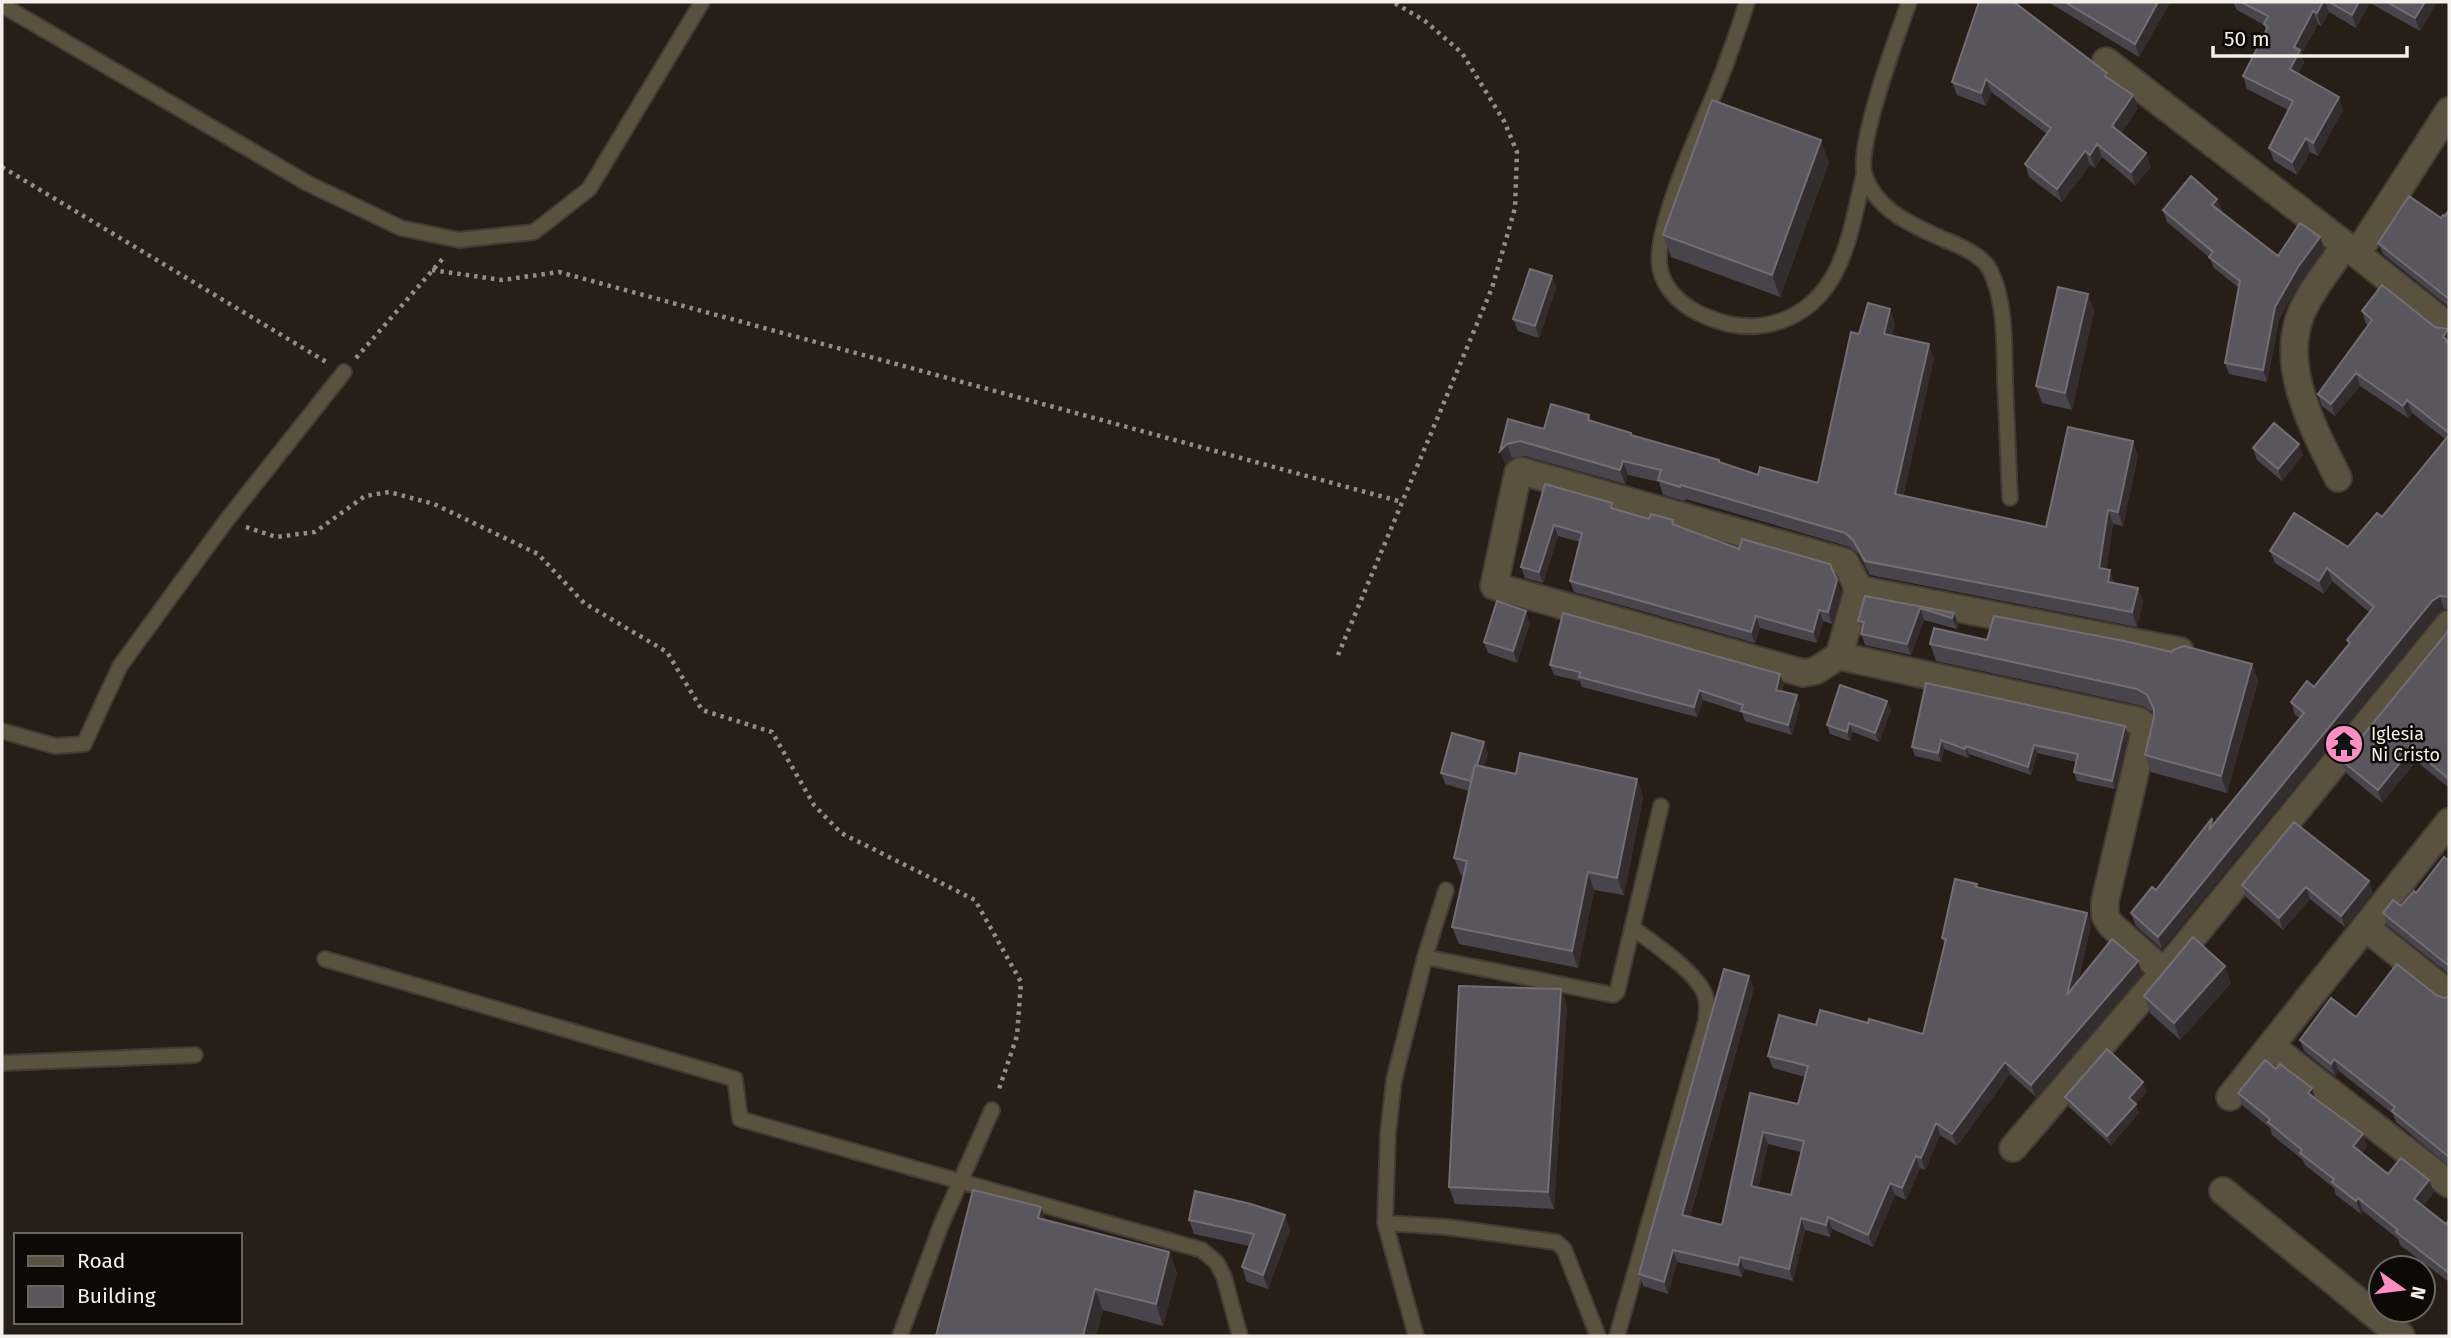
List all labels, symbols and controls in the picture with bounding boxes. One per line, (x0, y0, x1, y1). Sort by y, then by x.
scale bar (2213, 14, 2407, 58)
text: 50 m (2224, 26, 2270, 52)
temple icon: Iglesia Ni Cristo (2323, 723, 2365, 765)
place label: Iglesia Ni Cristo (2371, 723, 2440, 766)
legend (14, 1233, 242, 1324)
text: Road (77, 1248, 125, 1274)
north arrow (2367, 1254, 2437, 1324)
text: Building (77, 1283, 156, 1309)
text: N (2405, 1284, 2431, 1302)

